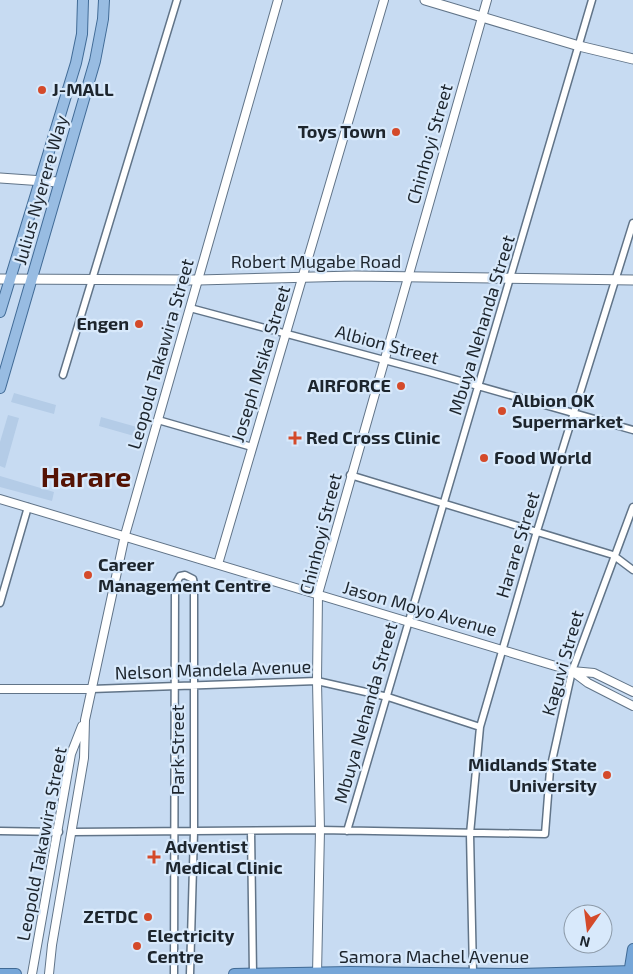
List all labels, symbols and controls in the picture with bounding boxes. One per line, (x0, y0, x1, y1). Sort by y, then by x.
place label: J-MALL (52, 78, 114, 100)
street label: Chinhoyi Street (401, 81, 457, 206)
marker: J-MALL (36, 84, 48, 96)
street label: Julius Nyerere Way (8, 112, 72, 267)
place label: Toys Town (298, 120, 386, 142)
marker: Toys Town (390, 126, 402, 138)
street label: Mbuya Nehanda Street (443, 232, 519, 417)
street label: Robert Mugabe Road (231, 250, 401, 272)
street label: Leopold Takawira Street (122, 256, 198, 452)
street label: Joseph Msika Street (226, 283, 294, 445)
place label: Engen (76, 312, 129, 334)
marker: Engen (133, 318, 145, 330)
street label: Albion Street (333, 320, 441, 368)
place label: AIRFORCE (307, 374, 391, 396)
marker: AIRFORCE (395, 380, 407, 392)
place label: Albion OK Supermarket (512, 389, 624, 432)
marker: Albion OK Supermarket (496, 405, 508, 417)
place label: Red Cross Clinic (306, 426, 440, 448)
marker: Red Cross Clinic (288, 431, 302, 445)
place label: Food World (494, 446, 592, 468)
marker: Food World (478, 452, 490, 464)
district label: Harare (41, 459, 131, 493)
street label: Chinhoyi Street (294, 471, 346, 597)
street label: Harare Street (490, 489, 544, 600)
place label: Career Management Centre (98, 553, 271, 596)
marker: Career Management Centre (82, 569, 94, 581)
street label: Jason Moyo Avenue (341, 576, 500, 641)
street label: Kaguvi Street (536, 607, 588, 718)
street label: Mbuya Nehanda Street (329, 620, 401, 806)
street label: Nelson Mandela Avenue (114, 655, 312, 683)
street label: Park Street (166, 705, 188, 795)
street label: Leopold Takawira Street (11, 745, 71, 943)
place label: Midlands State University (468, 753, 598, 796)
marker: Midlands State University (601, 769, 613, 781)
place label: Adventist Medical Clinic (165, 835, 283, 878)
marker: Adventist Medical Clinic (147, 850, 161, 864)
north arrow (563, 904, 613, 954)
place label: ZETDC (83, 905, 138, 927)
marker: ZETDC (142, 911, 154, 923)
place label: Electricity Centre (147, 924, 235, 967)
text: N (578, 933, 592, 952)
marker: Electricity Centre (131, 940, 143, 952)
street label: Samora Machel Avenue (339, 945, 529, 967)

